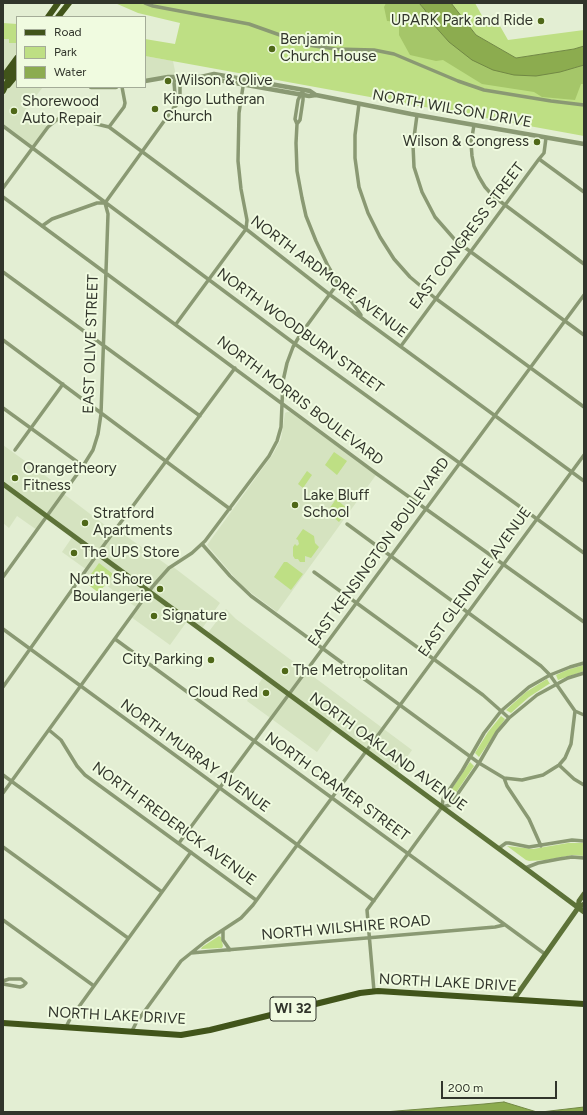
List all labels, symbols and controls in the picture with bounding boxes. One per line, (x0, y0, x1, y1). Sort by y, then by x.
place label: UPARK Park and Ride (391, 12, 533, 30)
legend (16, 16, 146, 88)
marker: UPARK Park and Ride (536, 16, 546, 26)
text: Road (54, 25, 82, 39)
place label: Benjamin Church House (280, 31, 376, 66)
marker: Benjamin Church House (267, 44, 277, 54)
text: Park (54, 45, 77, 59)
text: Water (54, 65, 86, 79)
place label: Wilson & Olive (176, 72, 273, 90)
marker: Wilson & Olive (163, 76, 173, 86)
street label: NORTH WILSON DRIVE (371, 86, 533, 132)
place label: Kingo Lutheran Church (163, 91, 265, 126)
place label: Shorewood Auto Repair (22, 93, 101, 128)
marker: Kingo Lutheran Church (150, 104, 160, 114)
marker: Shorewood Auto Repair (9, 106, 19, 116)
place label: Wilson & Congress (403, 133, 529, 151)
marker: Wilson & Congress (532, 137, 542, 147)
street label: EAST CONGRESS STREET (406, 159, 528, 313)
street label: NORTH ARDMORE AVENUE (247, 212, 411, 342)
street label: NORTH WOODBURN STREET (213, 265, 387, 397)
street label: EAST OLIVE STREET (80, 274, 102, 414)
street label: NORTH MORRIS BOULEVARD (213, 333, 387, 469)
street label: EAST KENSINGTON BOULEVARD (304, 454, 454, 650)
place label: Orangetheory Fitness (23, 460, 117, 495)
marker: Orangetheory Fitness (10, 473, 20, 483)
place label: Lake Bluff School (303, 487, 369, 522)
marker: Lake Bluff School (290, 500, 300, 510)
street label: EAST GLENDALE AVENUE (415, 504, 535, 660)
place label: Stratford Apartments (93, 505, 172, 540)
marker: Stratford Apartments (80, 518, 90, 528)
place label: The UPS Store (82, 544, 180, 562)
marker: The UPS Store (69, 548, 79, 558)
place label: North Shore Boulangerie (69, 571, 152, 606)
marker: North Shore Boulangerie (155, 584, 165, 594)
place label: Signature (162, 607, 227, 625)
marker: Signature (149, 611, 159, 621)
place label: City Parking (122, 651, 203, 669)
marker: City Parking (206, 655, 216, 665)
place label: The Metropolitan (293, 662, 408, 680)
marker: The Metropolitan (280, 666, 290, 676)
place label: Cloud Red (188, 684, 258, 702)
marker: Cloud Red (261, 688, 271, 698)
street label: NORTH OAKLAND AVENUE (306, 689, 470, 815)
street label: NORTH MURRAY AVENUE (117, 696, 273, 816)
street label: NORTH CRAMER STREET (261, 729, 413, 845)
street label: NORTH FREDERICK AVENUE (88, 758, 260, 890)
street label: NORTH WILSHIRE ROAD (260, 912, 432, 944)
street label: NORTH LAKE DRIVE (378, 970, 518, 996)
road number: WI 32 (270, 997, 316, 1021)
street label: NORTH LAKE DRIVE (47, 1003, 187, 1029)
scale bar (443, 1073, 559, 1099)
text: 200 m (448, 1081, 483, 1095)

